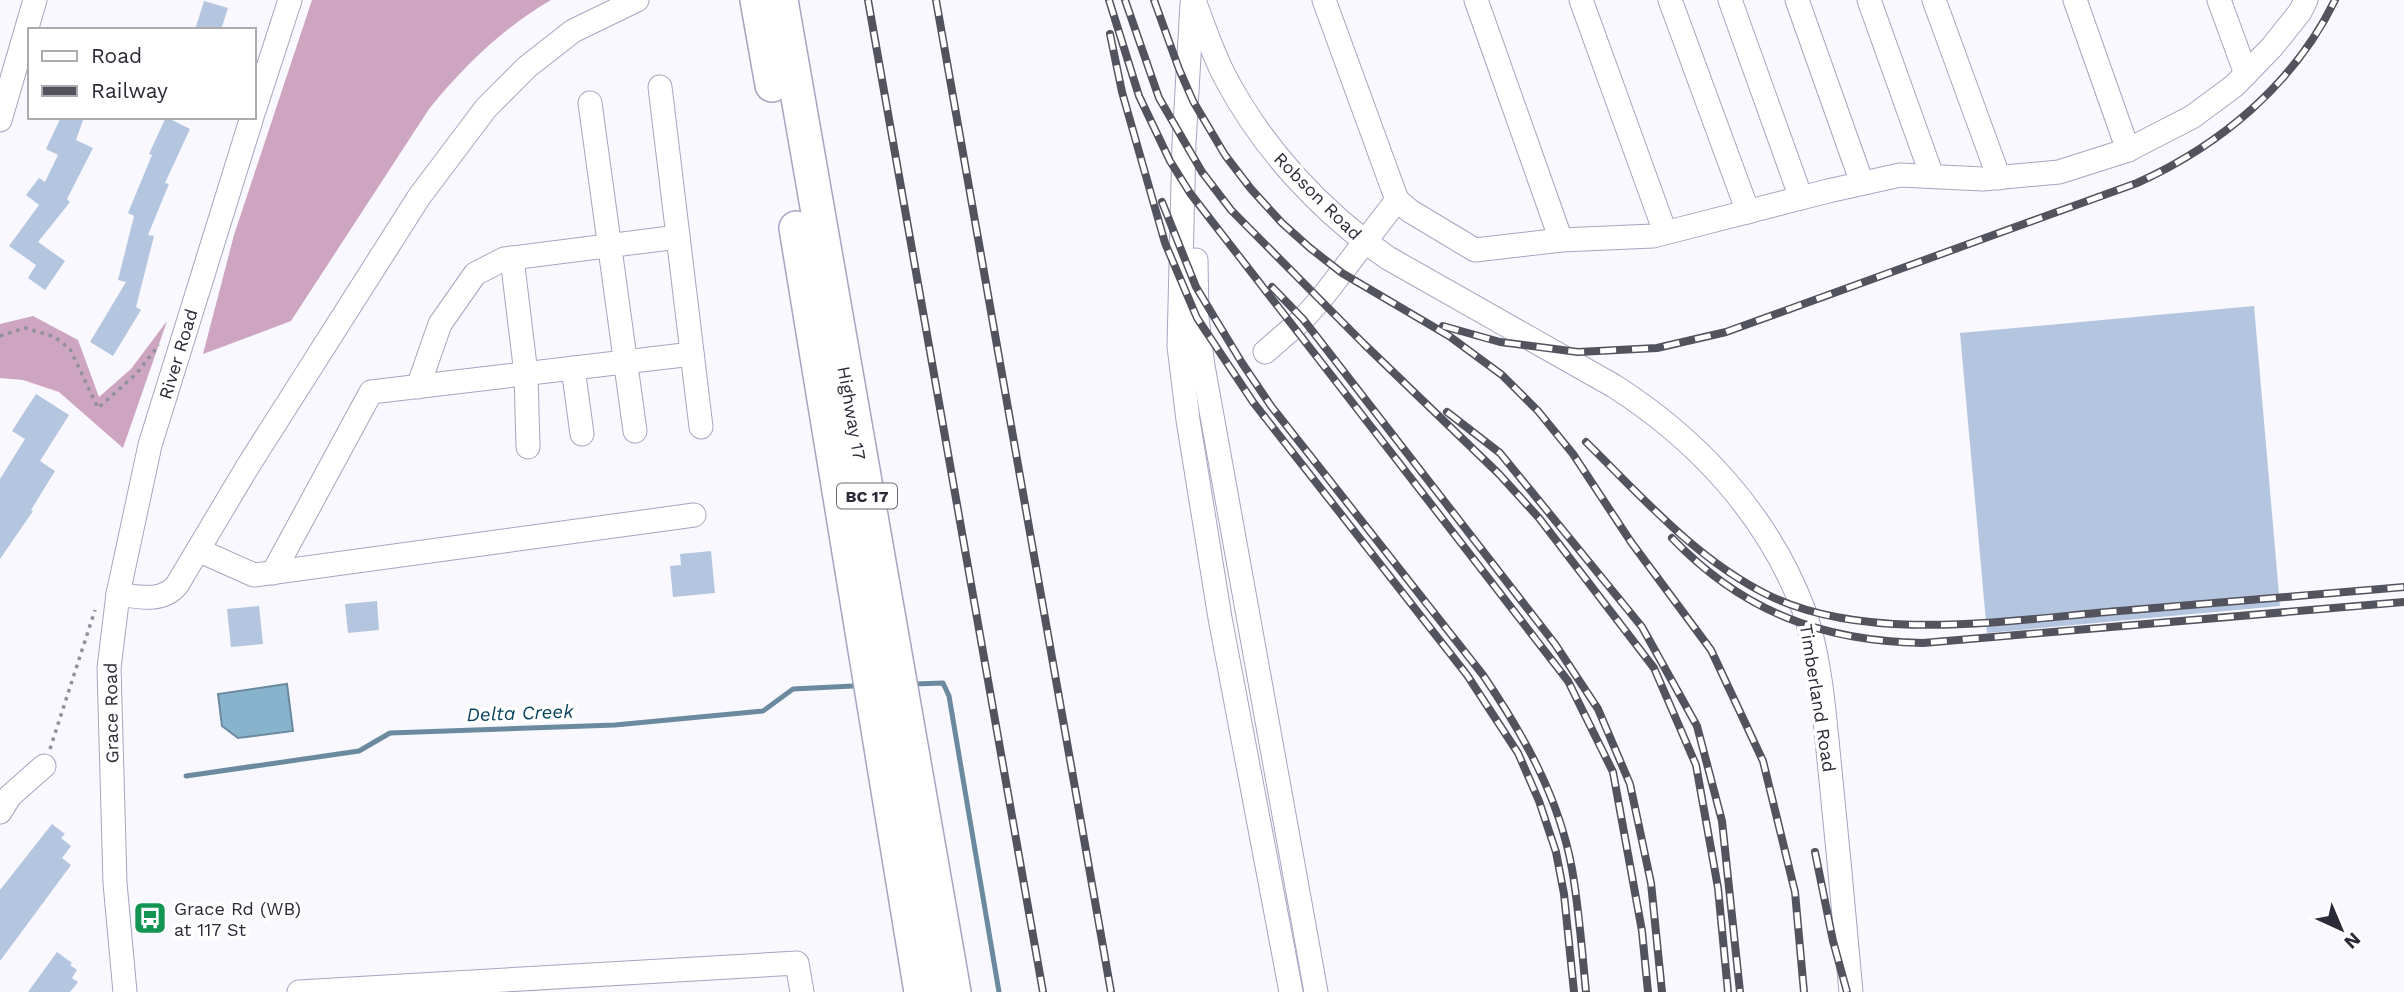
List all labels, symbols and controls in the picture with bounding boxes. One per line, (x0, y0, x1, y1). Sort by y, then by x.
legend (28, 28, 256, 119)
text: Road (91, 43, 142, 68)
text: Railway (91, 78, 168, 103)
street label: Robson Road (1270, 148, 1366, 244)
street label: River Road (154, 306, 202, 402)
street label: Highway 17 (833, 364, 871, 462)
road number: BC 17 (837, 484, 897, 509)
street label: Timberland Road (1796, 622, 1840, 774)
street label: Grace Road (100, 662, 122, 764)
water label: Delta Creek (466, 700, 575, 726)
north arrow (2306, 894, 2376, 964)
place label: Grace Rd (WB) at 117 St (174, 898, 301, 940)
bus stop icon: Grace Rd (WB) at 117 St (131, 899, 169, 937)
text: N (2339, 928, 2366, 954)

